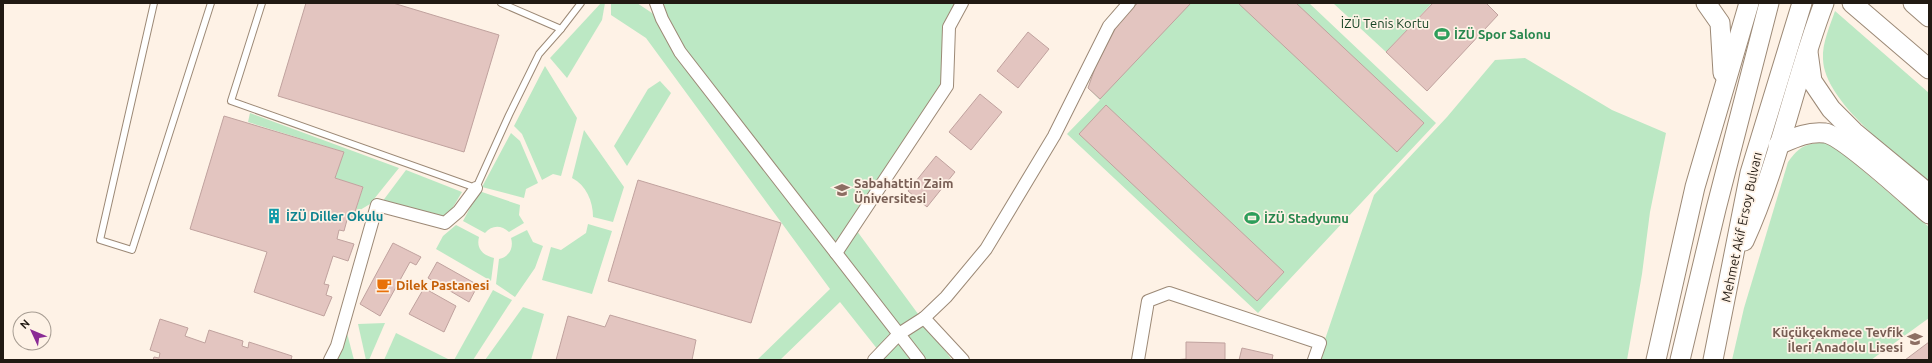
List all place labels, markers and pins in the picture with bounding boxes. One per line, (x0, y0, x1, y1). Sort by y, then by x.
sports icon: İZÜ Spor Salonu (1433, 25, 1451, 43)
place label: İZÜ Spor Salonu (1454, 27, 1551, 41)
place label: Sabahattin Zaim Üniversitesi (854, 176, 953, 205)
school or university icon: Sabahattin Zaim Üniversitesi (833, 181, 851, 199)
building icon: İZÜ Diller Okulu (265, 207, 283, 225)
place label: İZÜ Diller Okulu (286, 209, 383, 223)
sports icon: İZÜ Stadyumu (1243, 209, 1261, 227)
place label: İZÜ Stadyumu (1264, 211, 1349, 225)
cafe icon: Dilek Pastanesi (375, 276, 393, 294)
place label: Dilek Pastanesi (396, 278, 489, 292)
place label: Küçükçekmece Tevfik İleri Anadolu Lisesi (1772, 325, 1904, 354)
school or university icon: Küçükçekmece Tevfik İleri Anadolu Lisesi (1906, 330, 1924, 348)

